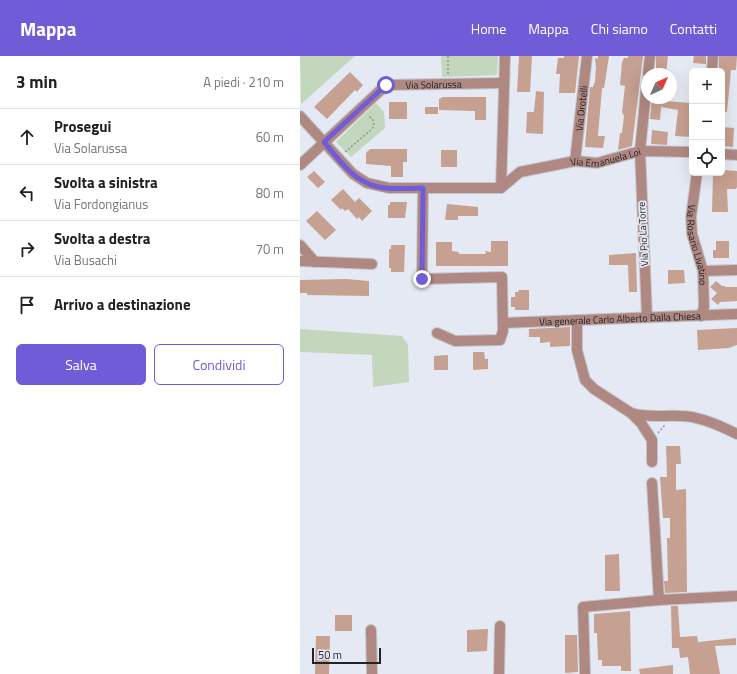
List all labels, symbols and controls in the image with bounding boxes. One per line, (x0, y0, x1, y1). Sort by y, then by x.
text: Mappa (20, 14, 76, 43)
text: Home (471, 18, 506, 39)
text: Mappa (528, 18, 569, 39)
text: Chi siamo (591, 18, 648, 39)
text: Contatti (670, 18, 717, 39)
north arrow (641, 68, 677, 104)
map controls (689, 68, 725, 176)
button: + (689, 68, 725, 104)
text: 3 min (16, 69, 57, 95)
text: A piedi · 210 m (203, 72, 284, 92)
route start (377, 76, 395, 94)
street label: Via Solarussa (405, 76, 462, 92)
street label: Via Orotelli (571, 85, 591, 132)
button: − (689, 104, 725, 140)
text: Prosegui (54, 115, 111, 138)
icon: ahead (16, 126, 38, 148)
text: 60 m (256, 127, 284, 147)
text: Via Solarussa (54, 138, 127, 158)
button: locate (689, 140, 725, 176)
street label: Via Emanuela Loi (569, 144, 642, 171)
text: Svolta a sinistra (54, 171, 158, 194)
icon: left (16, 182, 38, 204)
text: 80 m (256, 183, 284, 203)
text: Via Fordongianus (54, 194, 148, 214)
street label: Via Pio La Torre (634, 201, 652, 267)
street label: Via Rosario Livatino (684, 203, 711, 285)
text: Svolta a destra (54, 227, 151, 250)
icon: right (16, 238, 38, 260)
text: 70 m (256, 239, 284, 259)
text: Via Busachi (54, 250, 117, 270)
route end (413, 270, 431, 288)
text: Arrivo a destinazione (54, 293, 191, 316)
icon: arrive (16, 294, 38, 316)
street label: Via generale Carlo Alberto Dalla Chiesa (539, 308, 701, 329)
button: Salva (16, 344, 146, 385)
button: Condividi (154, 344, 284, 385)
scale bar (312, 646, 381, 665)
text: 50 m (318, 647, 342, 663)

